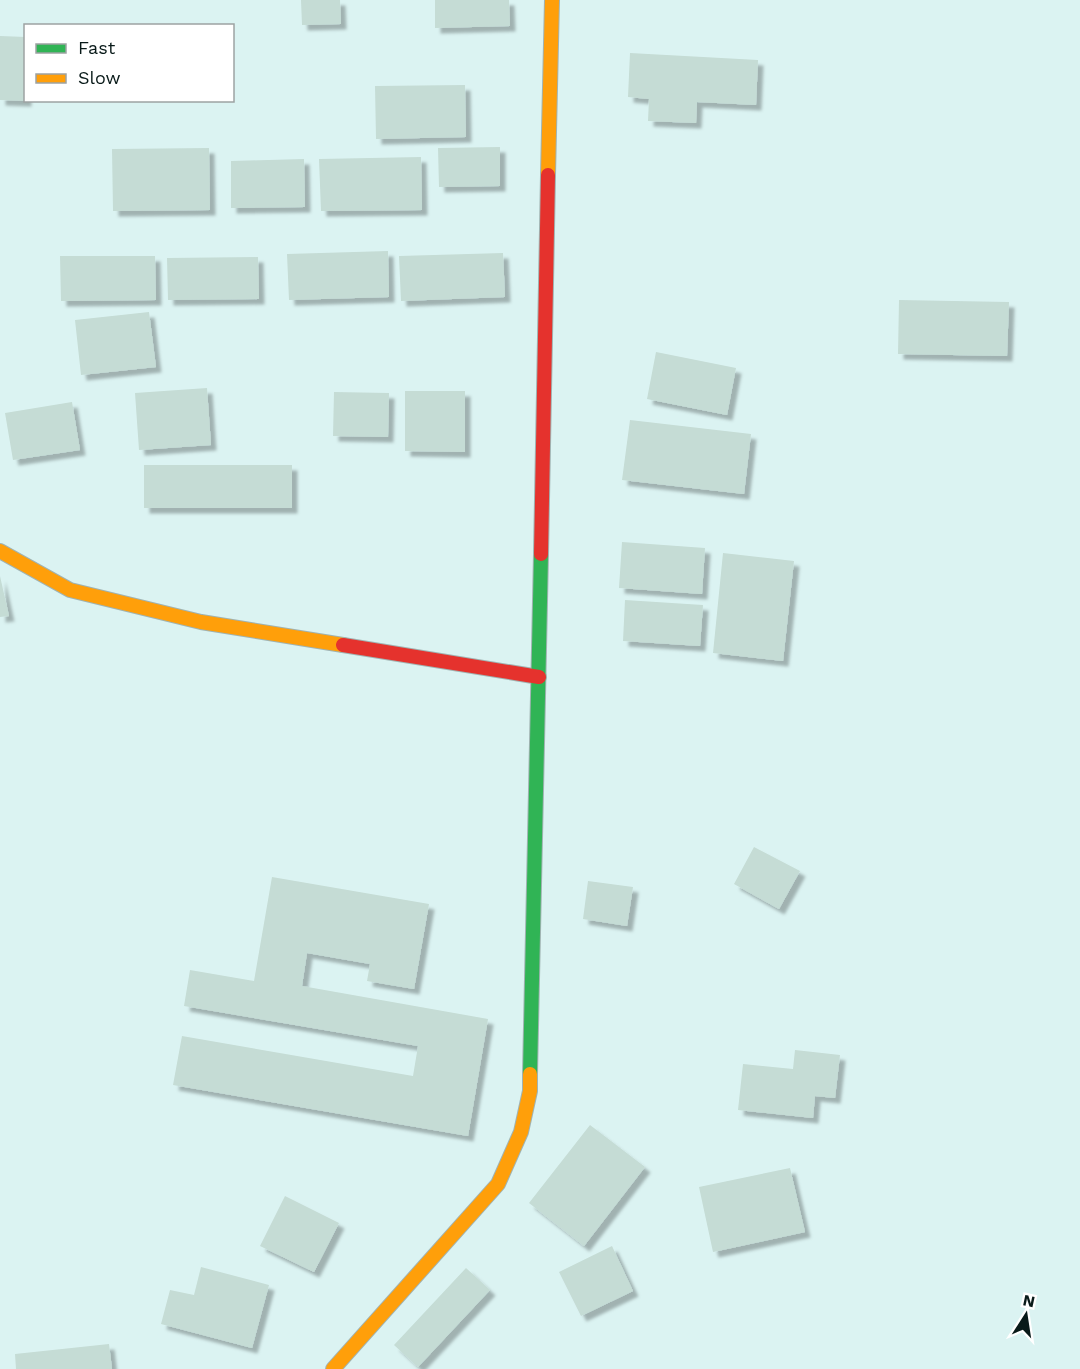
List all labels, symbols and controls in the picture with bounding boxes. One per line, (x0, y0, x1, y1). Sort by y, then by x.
legend (24, 24, 234, 102)
text: Fast (78, 37, 116, 58)
text: Slow (78, 67, 121, 88)
north arrow (996, 1285, 1056, 1345)
text: N (1021, 1290, 1037, 1311)

